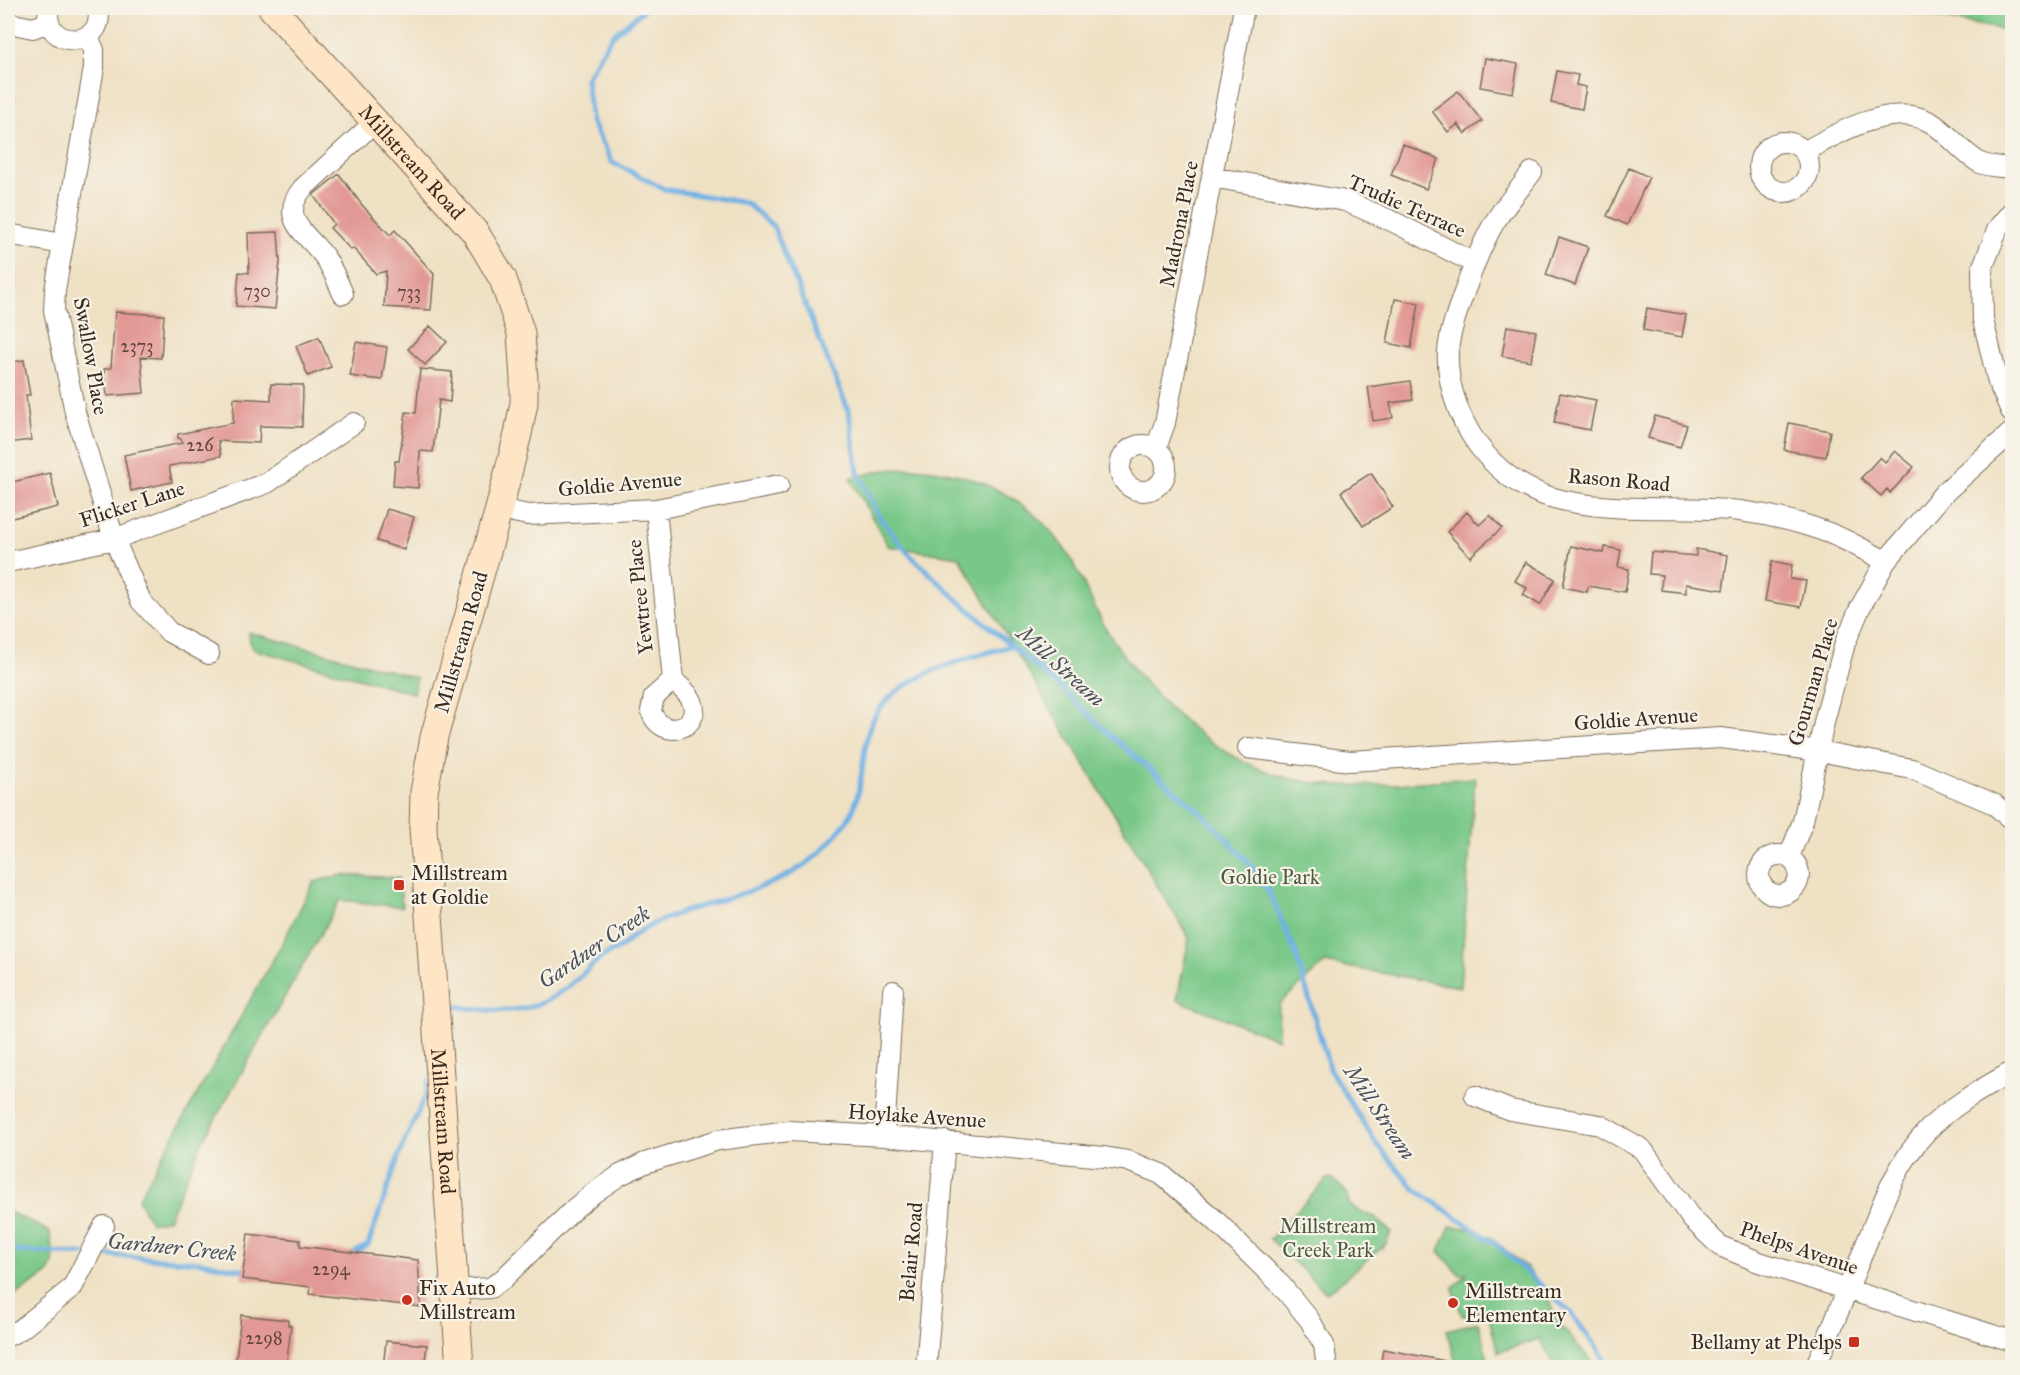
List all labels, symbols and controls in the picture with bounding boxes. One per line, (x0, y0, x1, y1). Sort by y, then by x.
street label: Millstream Road (353, 99, 471, 225)
street label: Madrona Place (1154, 158, 1204, 290)
street label: Trudie Terrace (1344, 168, 1470, 244)
house number: 730 (243, 280, 271, 302)
house number: 733 (397, 281, 421, 303)
street label: Swallow Place (68, 295, 114, 417)
house number: 2373 (121, 335, 153, 357)
house number: 226 (187, 434, 214, 456)
street label: Rason Road (1567, 463, 1672, 497)
street label: Goldie Avenue (557, 466, 683, 502)
street label: Flicker Lane (76, 475, 188, 533)
street label: Yewtree Place (621, 538, 659, 656)
street label: Millstream Road (428, 568, 494, 716)
street label: Gourman Place (1782, 615, 1844, 749)
water label: Mill Stream (1010, 618, 1111, 713)
street label: Goldie Avenue (1573, 702, 1699, 736)
place label: Millstream at Goldie (411, 860, 508, 910)
park label: Goldie Park (1220, 864, 1320, 890)
marker: Millstream at Goldie (392, 878, 406, 892)
water label: Gardner Creek (533, 899, 655, 994)
street label: Millstream Road (425, 1048, 461, 1196)
water label: Mill Stream (1337, 1058, 1422, 1165)
street label: Hoylake Avenue (847, 1098, 987, 1134)
street label: Belair Road (894, 1201, 928, 1303)
park label: Millstream Creek Park (1280, 1213, 1377, 1263)
street label: Phelps Avenue (1736, 1216, 1862, 1281)
water label: Gardner Creek (106, 1227, 238, 1267)
house number: 2294 (312, 1258, 351, 1280)
place label: Fix Auto Millstream (419, 1275, 516, 1325)
place label: Millstream Elementary (1465, 1278, 1567, 1328)
marker: Fix Auto Millstream (400, 1293, 414, 1307)
marker: Millstream Elementary (1446, 1296, 1460, 1310)
house number: 2298 (246, 1327, 282, 1349)
place label: Bellamy at Phelps (1690, 1329, 1842, 1355)
marker: Bellamy at Phelps (1847, 1335, 1861, 1349)

